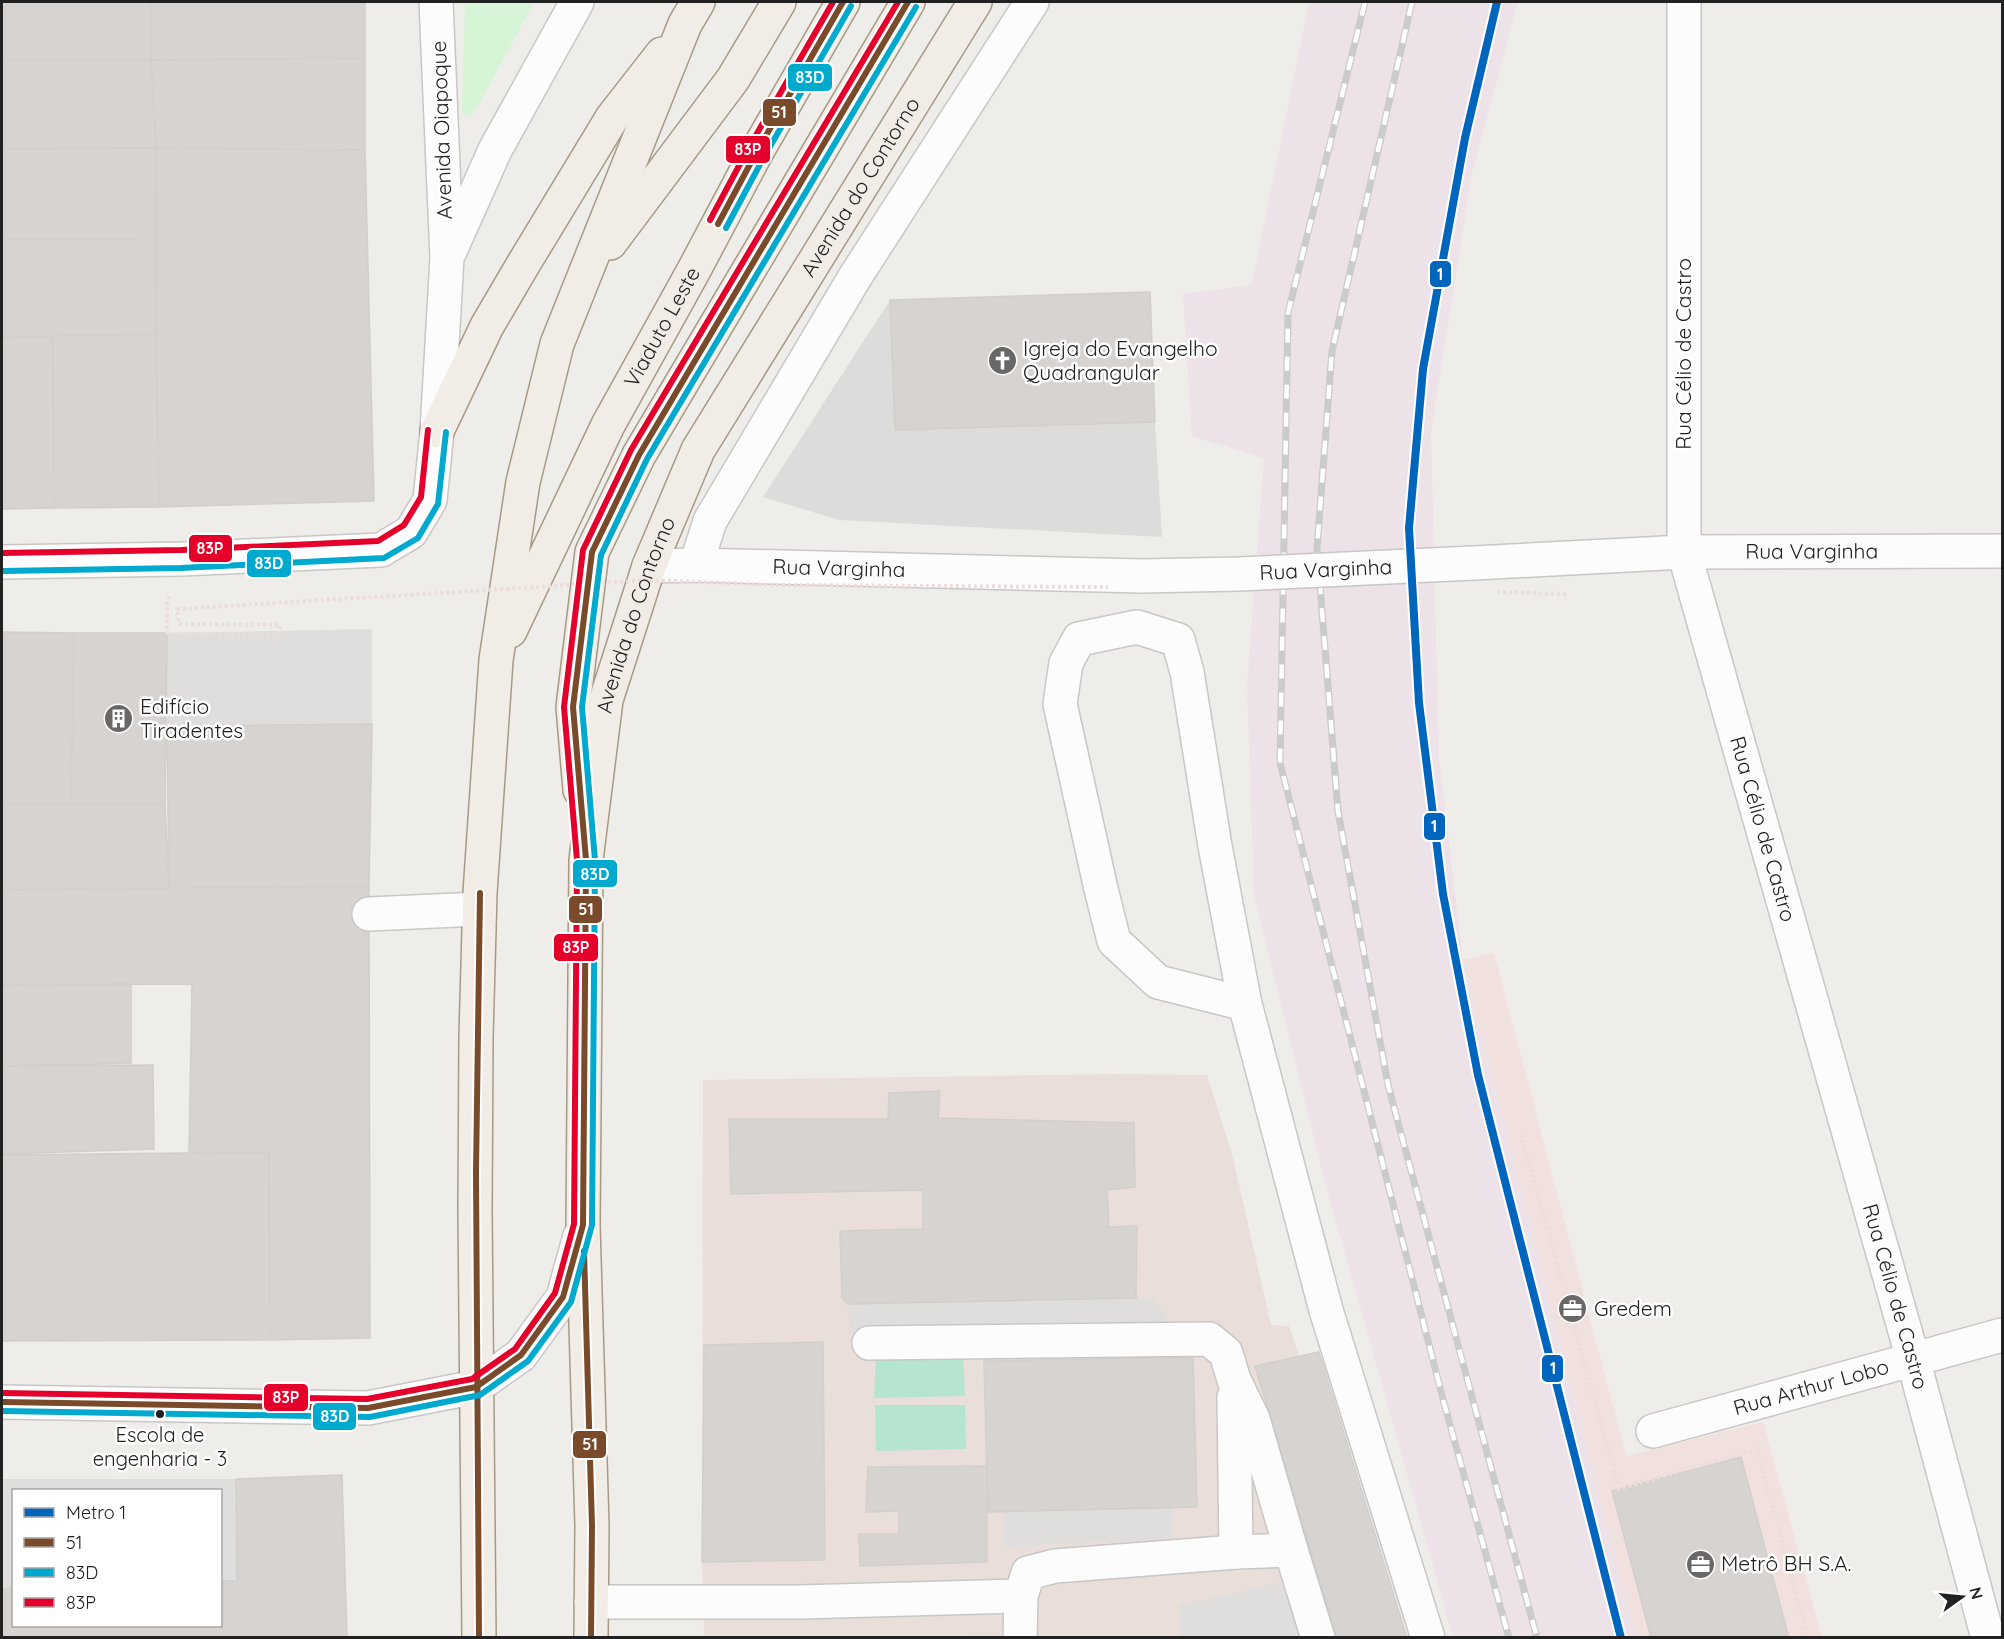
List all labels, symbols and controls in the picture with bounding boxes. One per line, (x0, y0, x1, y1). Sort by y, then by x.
street label: Avenida Oiapoque (425, 40, 457, 220)
line badge: 83D (787, 63, 833, 92)
text: 83D (796, 67, 824, 87)
street label: Avenida do Contorno (794, 92, 925, 281)
line badge: 51 (762, 98, 797, 127)
text: 51 (771, 102, 787, 122)
line badge: 83P (725, 135, 771, 164)
text: 83P (734, 139, 762, 159)
street label: Rua Célio de Castro (1670, 258, 1696, 450)
line badge: 1 (1429, 260, 1452, 288)
street label: Viaduto Leste (618, 262, 705, 391)
text: 1 (1437, 264, 1443, 284)
place label: Igreja do Evangelho Quadrangular (1023, 335, 1218, 385)
church icon: Igreja do Evangelho Quadrangular (986, 345, 1018, 377)
street label: Avenida do Contorno (590, 513, 680, 715)
line badge: 83P (188, 534, 233, 563)
street label: Rua Varginha (1745, 537, 1878, 564)
text: 83P (196, 538, 224, 558)
line badge: 83D (246, 549, 292, 578)
text: 83D (255, 553, 283, 573)
street label: Rua Varginha (772, 553, 906, 582)
street label: Rua Varginha (1259, 553, 1393, 585)
place label: Edifício Tiradentes (140, 693, 243, 743)
building icon: Edifício Tiradentes (103, 703, 135, 735)
street label: Rua Célio de Castro (1725, 733, 1802, 925)
line badge: 1 (1423, 812, 1446, 841)
text: 1 (1431, 816, 1437, 836)
line badge: 83D (572, 859, 618, 888)
text: 83D (581, 864, 609, 884)
line badge: 51 (568, 895, 603, 924)
text: 51 (578, 899, 594, 919)
line badge: 83P (553, 933, 599, 962)
text: 83P (562, 937, 590, 957)
street label: Rua Célio de Castro (1858, 1201, 1935, 1392)
office icon: Gredem (1557, 1293, 1589, 1325)
place label: Gredem (1594, 1295, 1672, 1321)
street label: Rua Arthur Lobo (1730, 1353, 1892, 1420)
line badge: 1 (1541, 1354, 1564, 1383)
text: 1 (1550, 1358, 1556, 1378)
line badge: 83P (263, 1383, 309, 1412)
text: 83P (272, 1387, 300, 1407)
line badge: 83D (312, 1402, 357, 1431)
text: 83D (321, 1406, 349, 1426)
marker: Escola de engenharia - 3 (154, 1408, 166, 1420)
place label: Escola de engenharia - 3 (93, 1422, 227, 1471)
line badge: 51 (572, 1430, 607, 1459)
text: 51 (582, 1434, 598, 1454)
legend (12, 1489, 222, 1627)
text: Metro 1 (66, 1501, 126, 1524)
text: 51 (66, 1531, 82, 1554)
office icon: Metrô BH S.A. (1684, 1548, 1716, 1580)
place label: Metrô BH S.A. (1721, 1550, 1851, 1576)
text: 83D (66, 1561, 98, 1584)
north arrow (1932, 1567, 1992, 1627)
text: N (1965, 1585, 1988, 1601)
text: 83P (66, 1591, 96, 1614)

